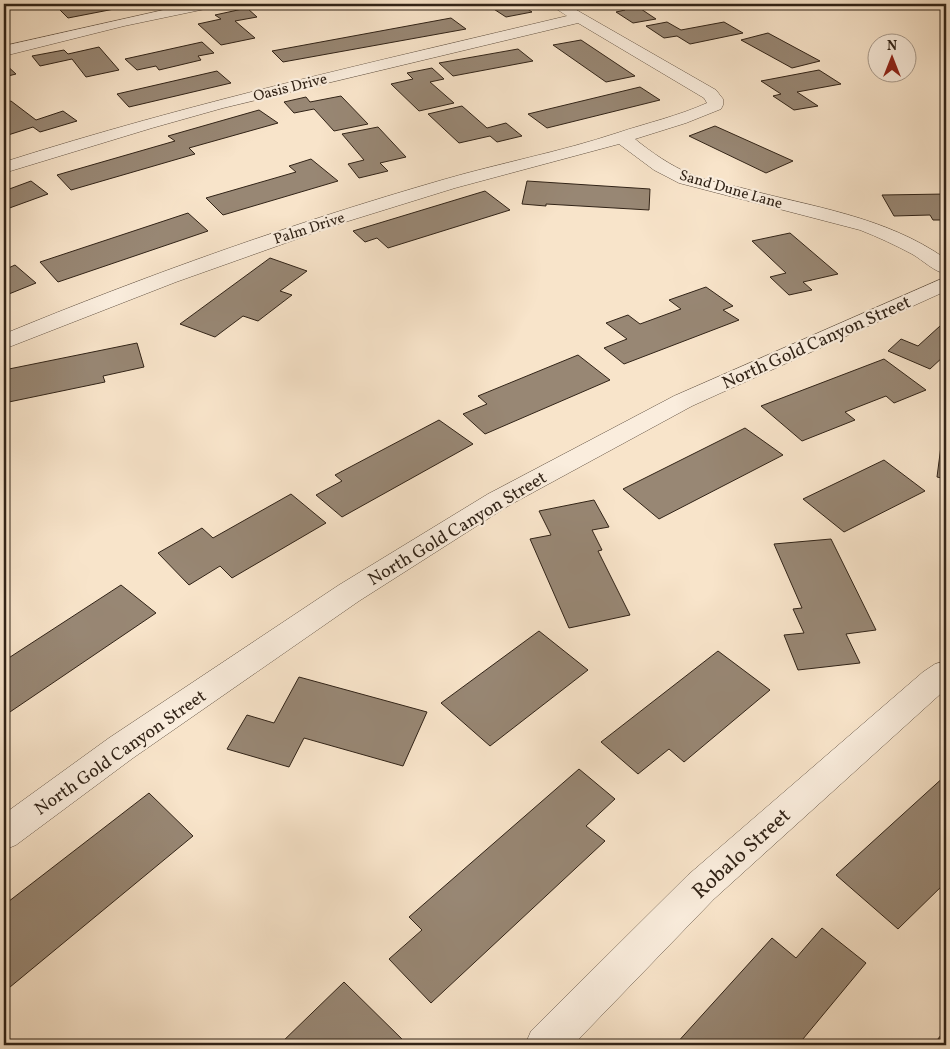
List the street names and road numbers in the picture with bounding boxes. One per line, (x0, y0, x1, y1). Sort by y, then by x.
street label: Oasis Drive (251, 69, 329, 108)
street label: Sand Dune Lane (676, 166, 785, 215)
street label: Palm Drive (271, 208, 348, 251)
street label: North Gold Canyon Street (718, 290, 915, 396)
street label: North Gold Canyon Street (364, 466, 552, 593)
street label: North Gold Canyon Street (30, 684, 212, 822)
street label: Robalo Street (686, 802, 798, 906)

